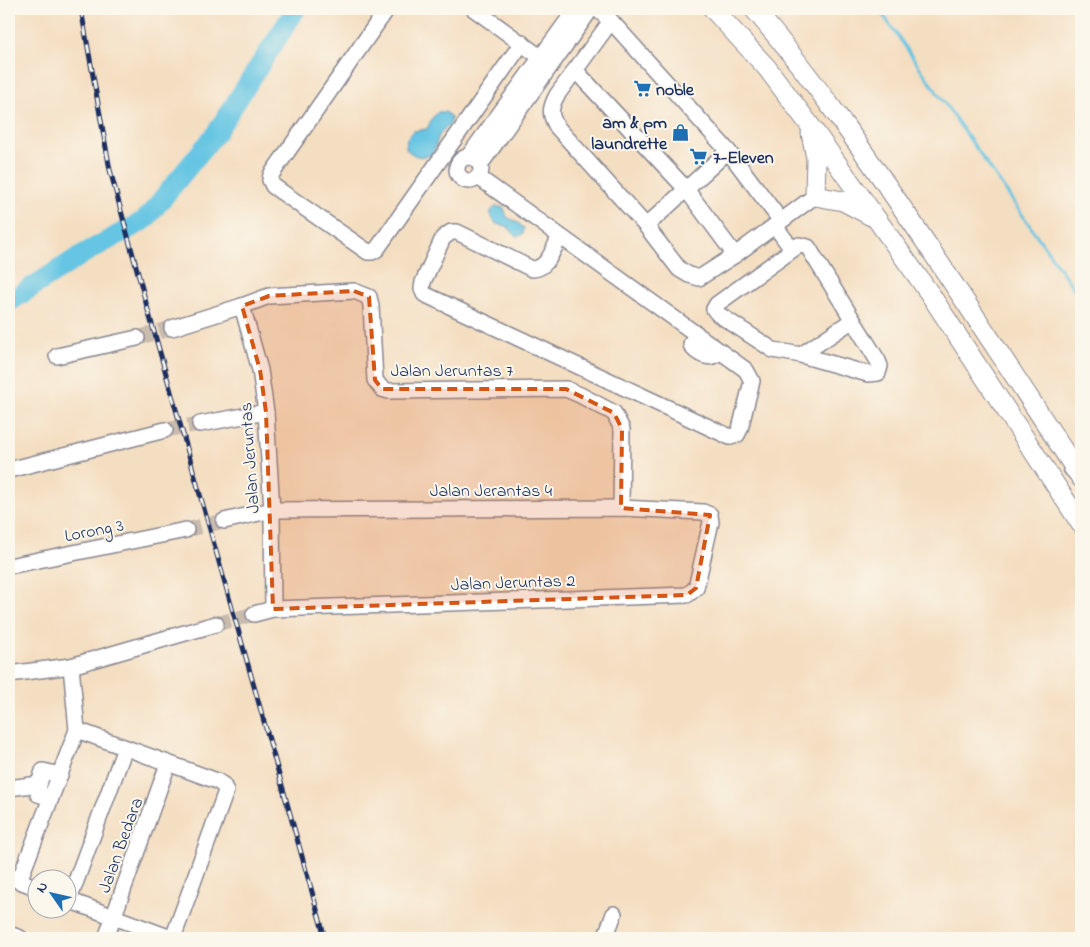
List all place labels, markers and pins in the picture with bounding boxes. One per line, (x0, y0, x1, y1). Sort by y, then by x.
place label: noble (656, 78, 695, 104)
supermarket icon: noble (632, 79, 652, 99)
place label: am & pm laundrette (591, 111, 668, 158)
shop icon: am & pm laundrette (671, 122, 691, 142)
place label: 7-Eleven (713, 146, 774, 172)
supermarket icon: 7-Eleven (689, 147, 709, 167)

